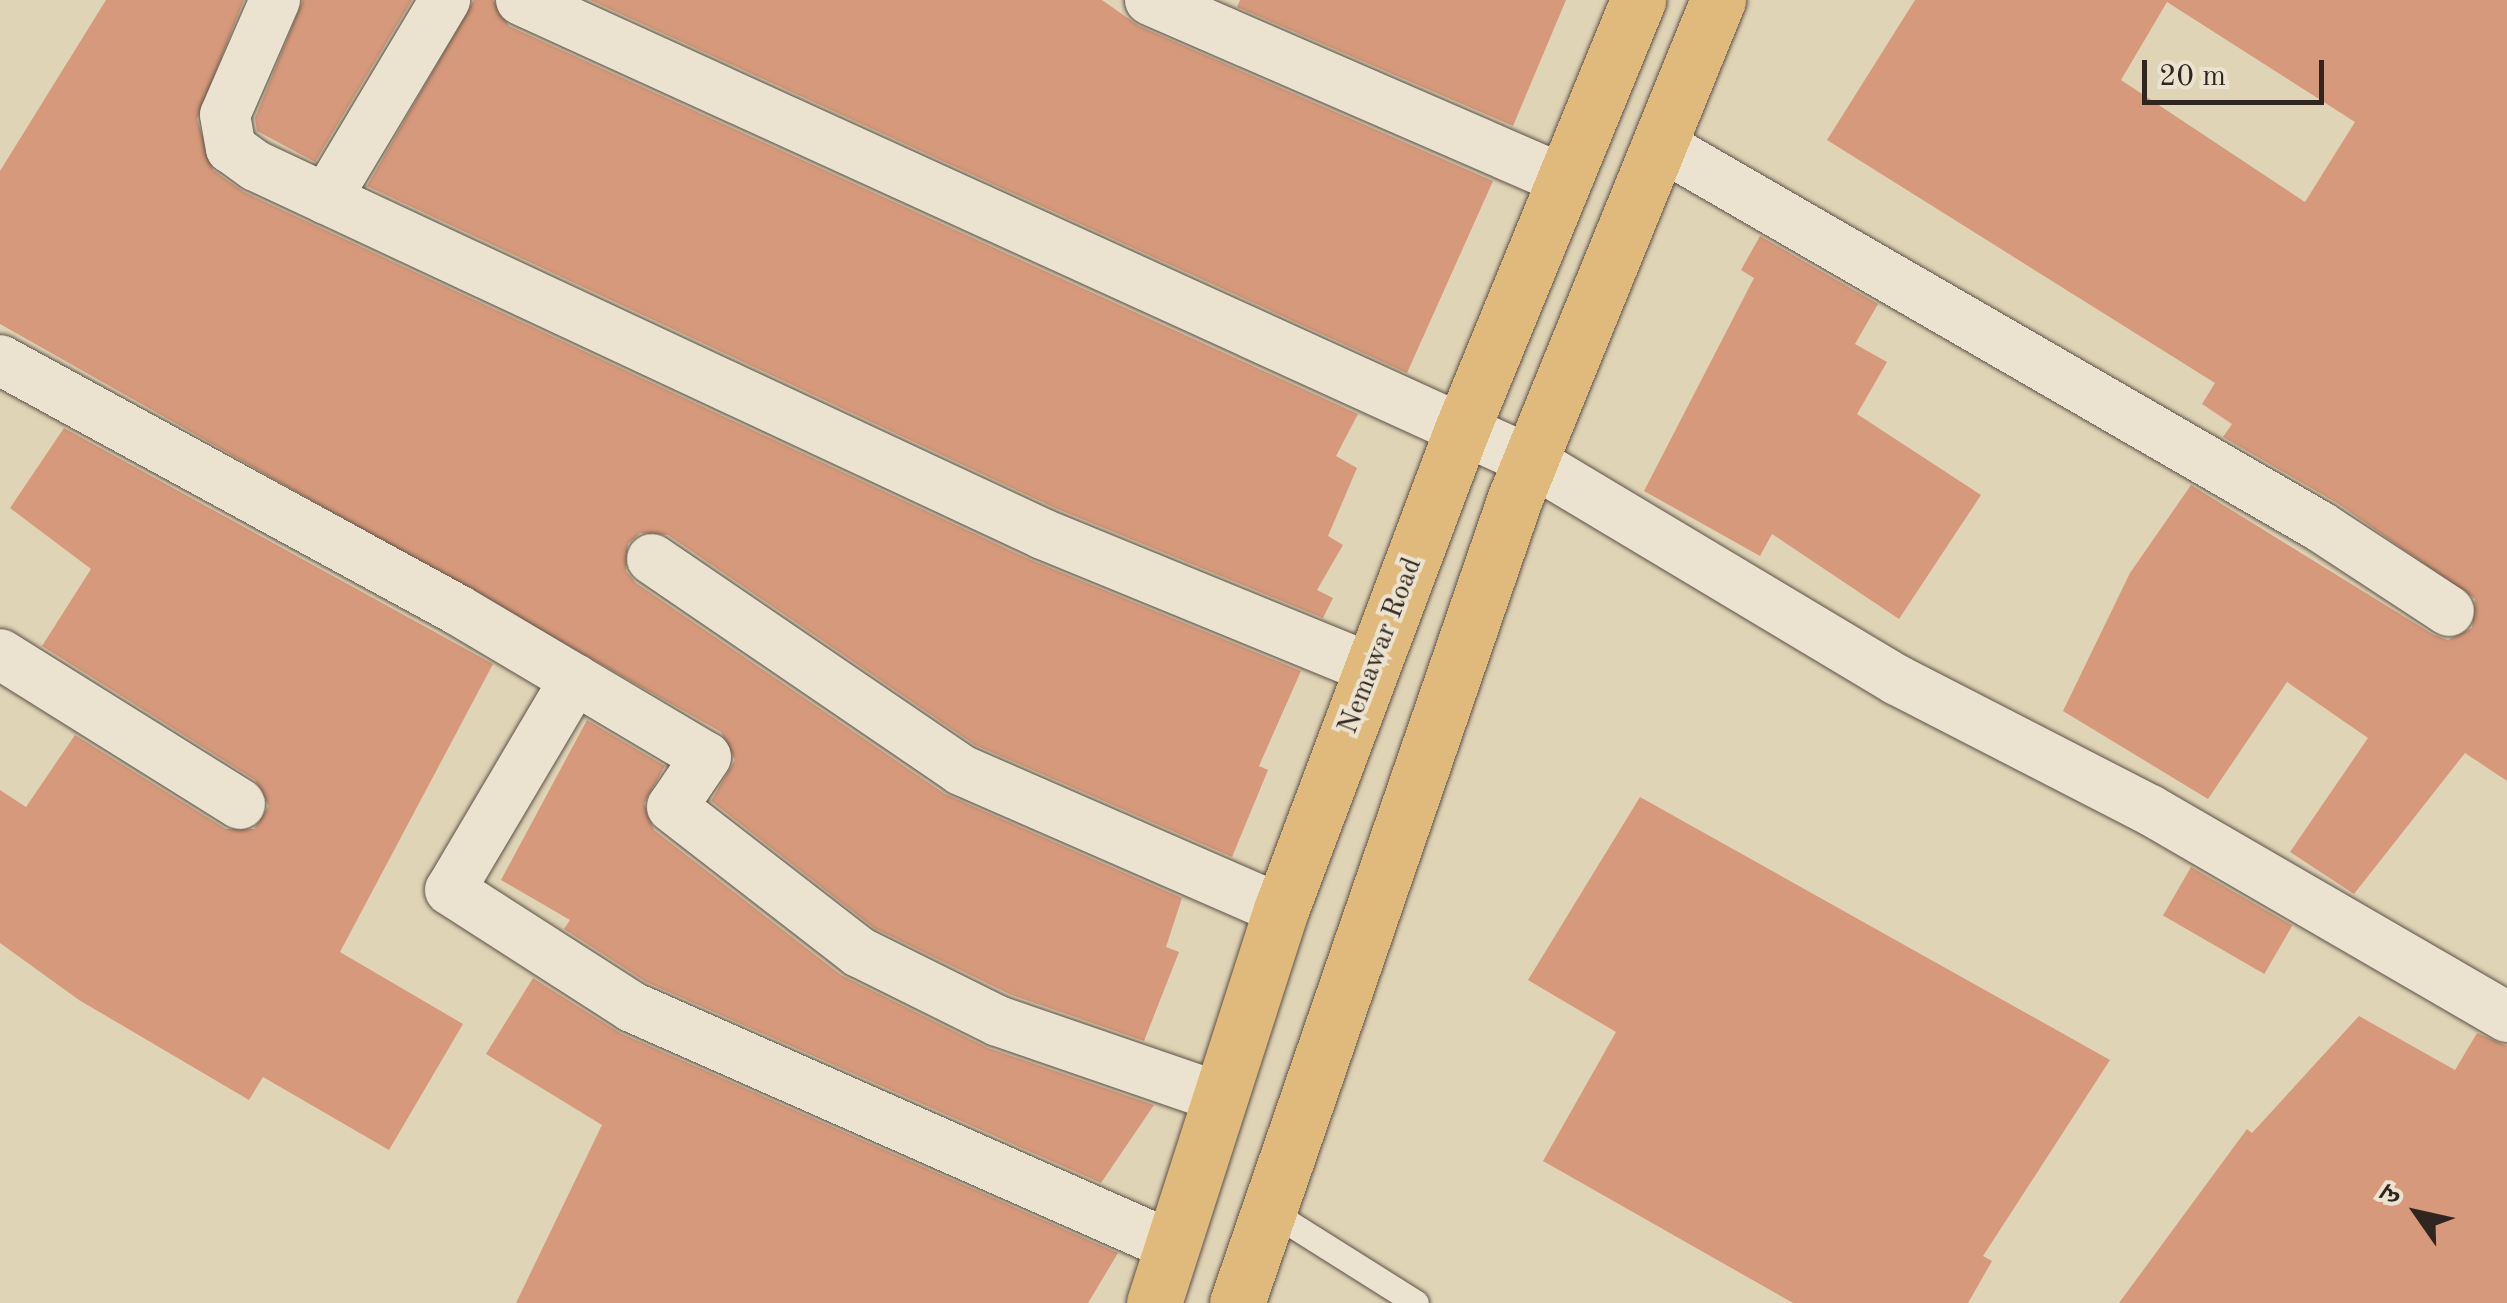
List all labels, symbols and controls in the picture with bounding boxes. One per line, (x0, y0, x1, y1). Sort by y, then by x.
scale bar (2147, 40, 2330, 102)
text: 20 m (2159, 62, 2226, 92)
street label: Nemawar Road (1332, 553, 1430, 739)
north arrow (2367, 1163, 2467, 1263)
text: उ (2377, 1182, 2408, 1210)

